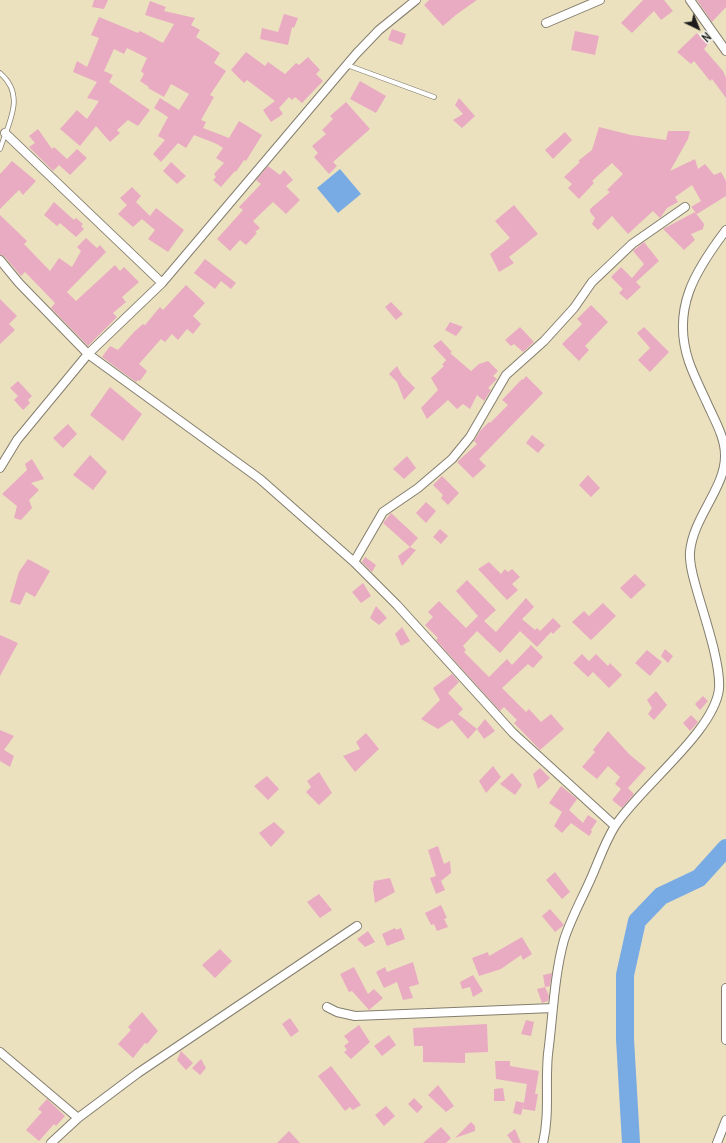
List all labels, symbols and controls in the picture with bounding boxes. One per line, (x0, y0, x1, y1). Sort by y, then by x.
north arrow (678, 8, 718, 48)
text: N (699, 29, 714, 44)

